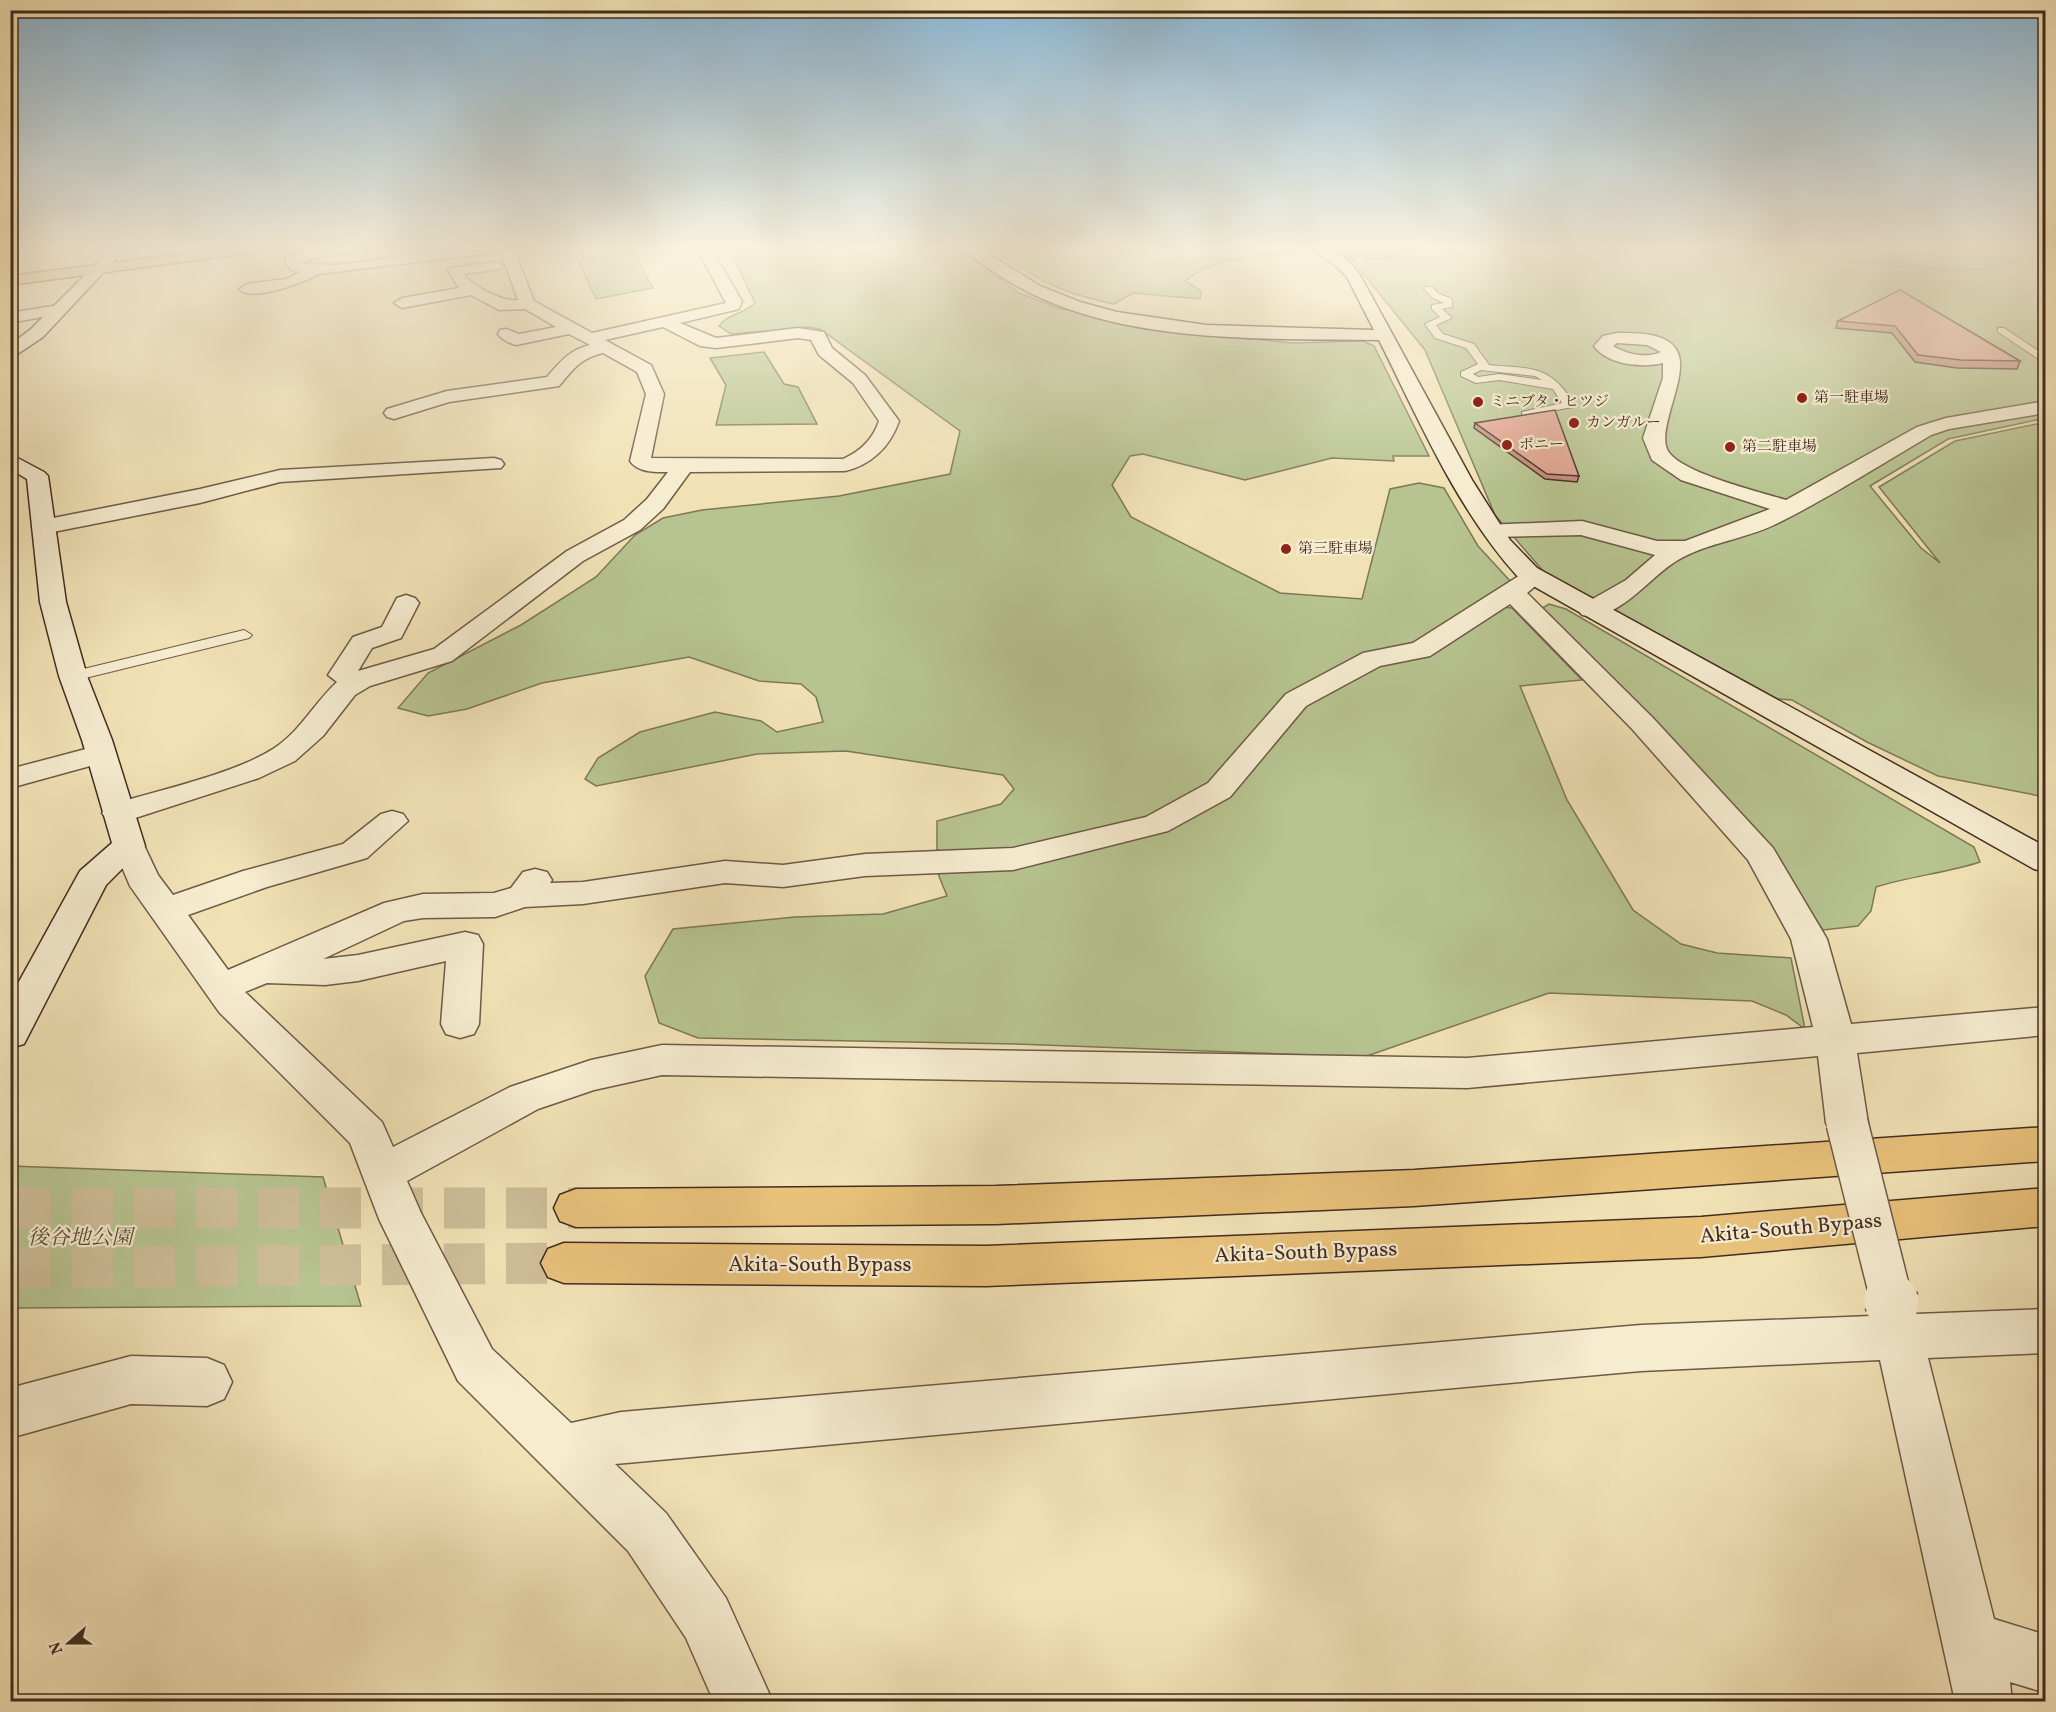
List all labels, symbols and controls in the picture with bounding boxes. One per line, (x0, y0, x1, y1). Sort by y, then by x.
place label: 第一駐車場 (1814, 388, 1889, 409)
marker: 第一駐車場 (1795, 391, 1809, 405)
place label: ミニブタ・ヒツジ (1490, 392, 1609, 413)
marker: ミニブタ・ヒツジ (1471, 395, 1485, 409)
place label: カンガルー (1586, 413, 1661, 434)
marker: カンガルー (1567, 416, 1581, 430)
place label: ポニー (1519, 435, 1564, 456)
place label: 第二駐車場 (1742, 437, 1817, 458)
marker: ポニー (1500, 438, 1514, 452)
marker: 第二駐車場 (1723, 440, 1737, 454)
place label: 第三駐車場 (1298, 539, 1373, 560)
marker: 第三駐車場 (1279, 542, 1293, 556)
street label: Akita-South Bypass (1699, 1207, 1883, 1251)
park label: 後谷地公園 (28, 1224, 135, 1253)
street label: Akita-South Bypass (1214, 1235, 1398, 1271)
street label: Akita-South Bypass (729, 1251, 911, 1280)
north arrow (39, 1613, 99, 1673)
text: N (44, 1638, 69, 1657)

